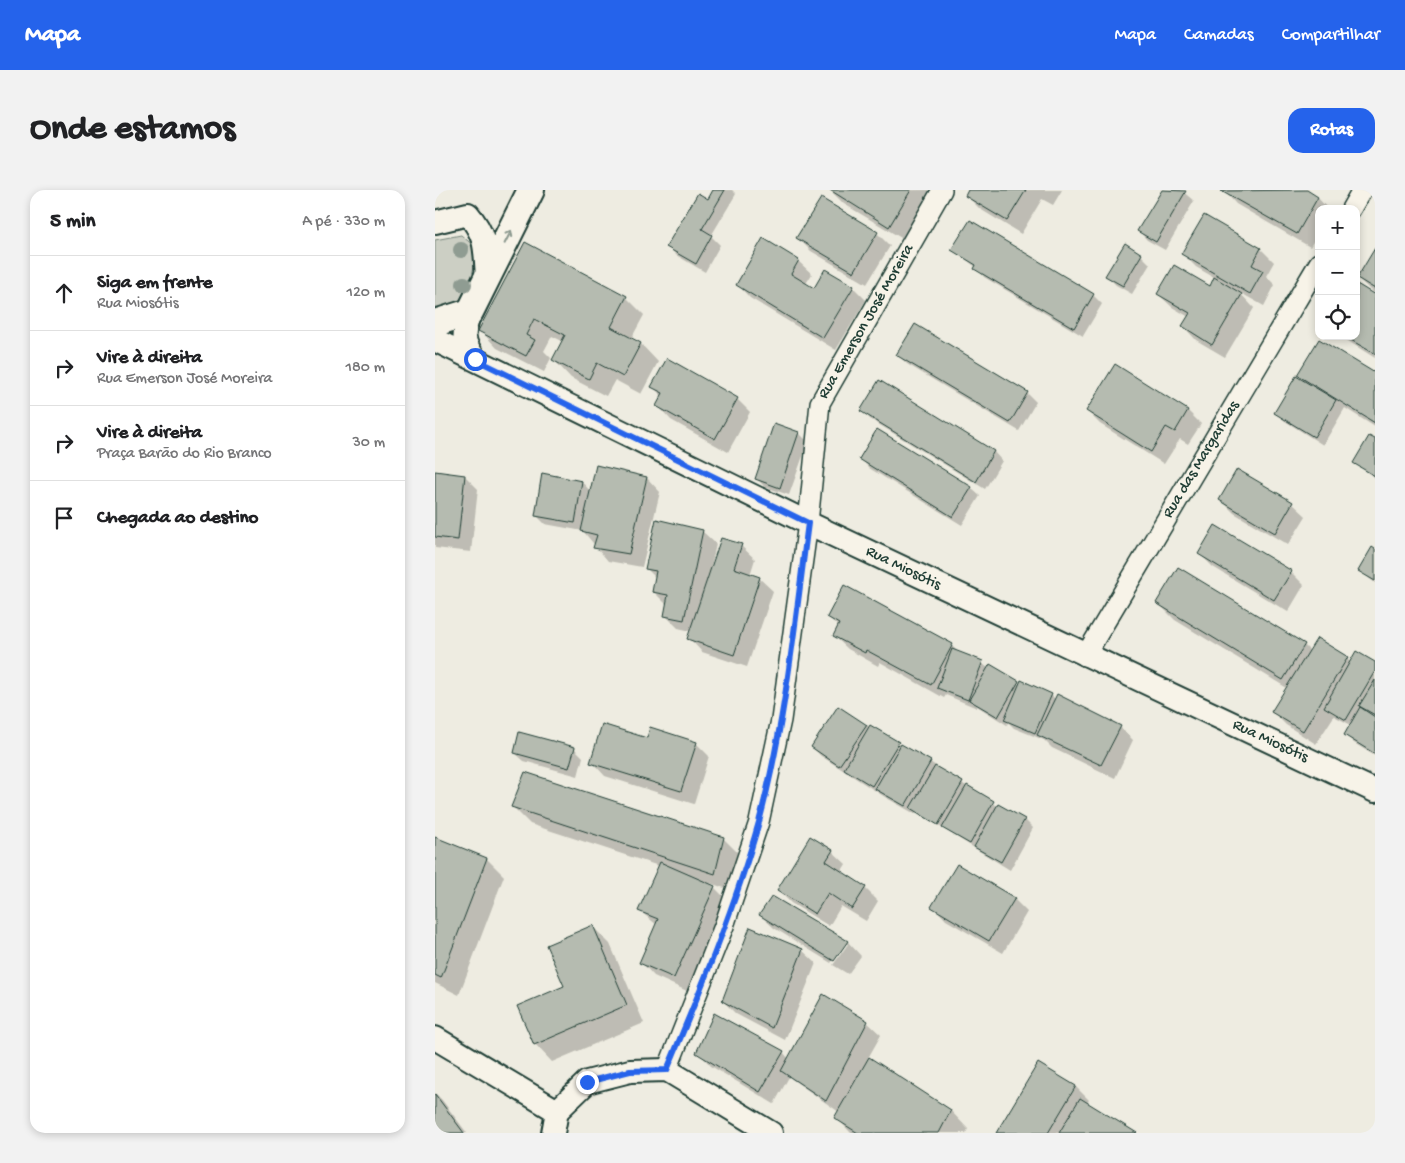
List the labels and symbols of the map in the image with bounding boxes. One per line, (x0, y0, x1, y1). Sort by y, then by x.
one-way arrow (504, 230, 513, 245)
street label: Rua Emerson José Moreira (815, 240, 920, 403)
route start (464, 348, 487, 371)
street label: Rua das Margaridas (1159, 397, 1245, 522)
street label: Rua Miosótis (862, 543, 945, 596)
street label: Rua Miosótis (1229, 716, 1312, 768)
route end (576, 1071, 599, 1094)

